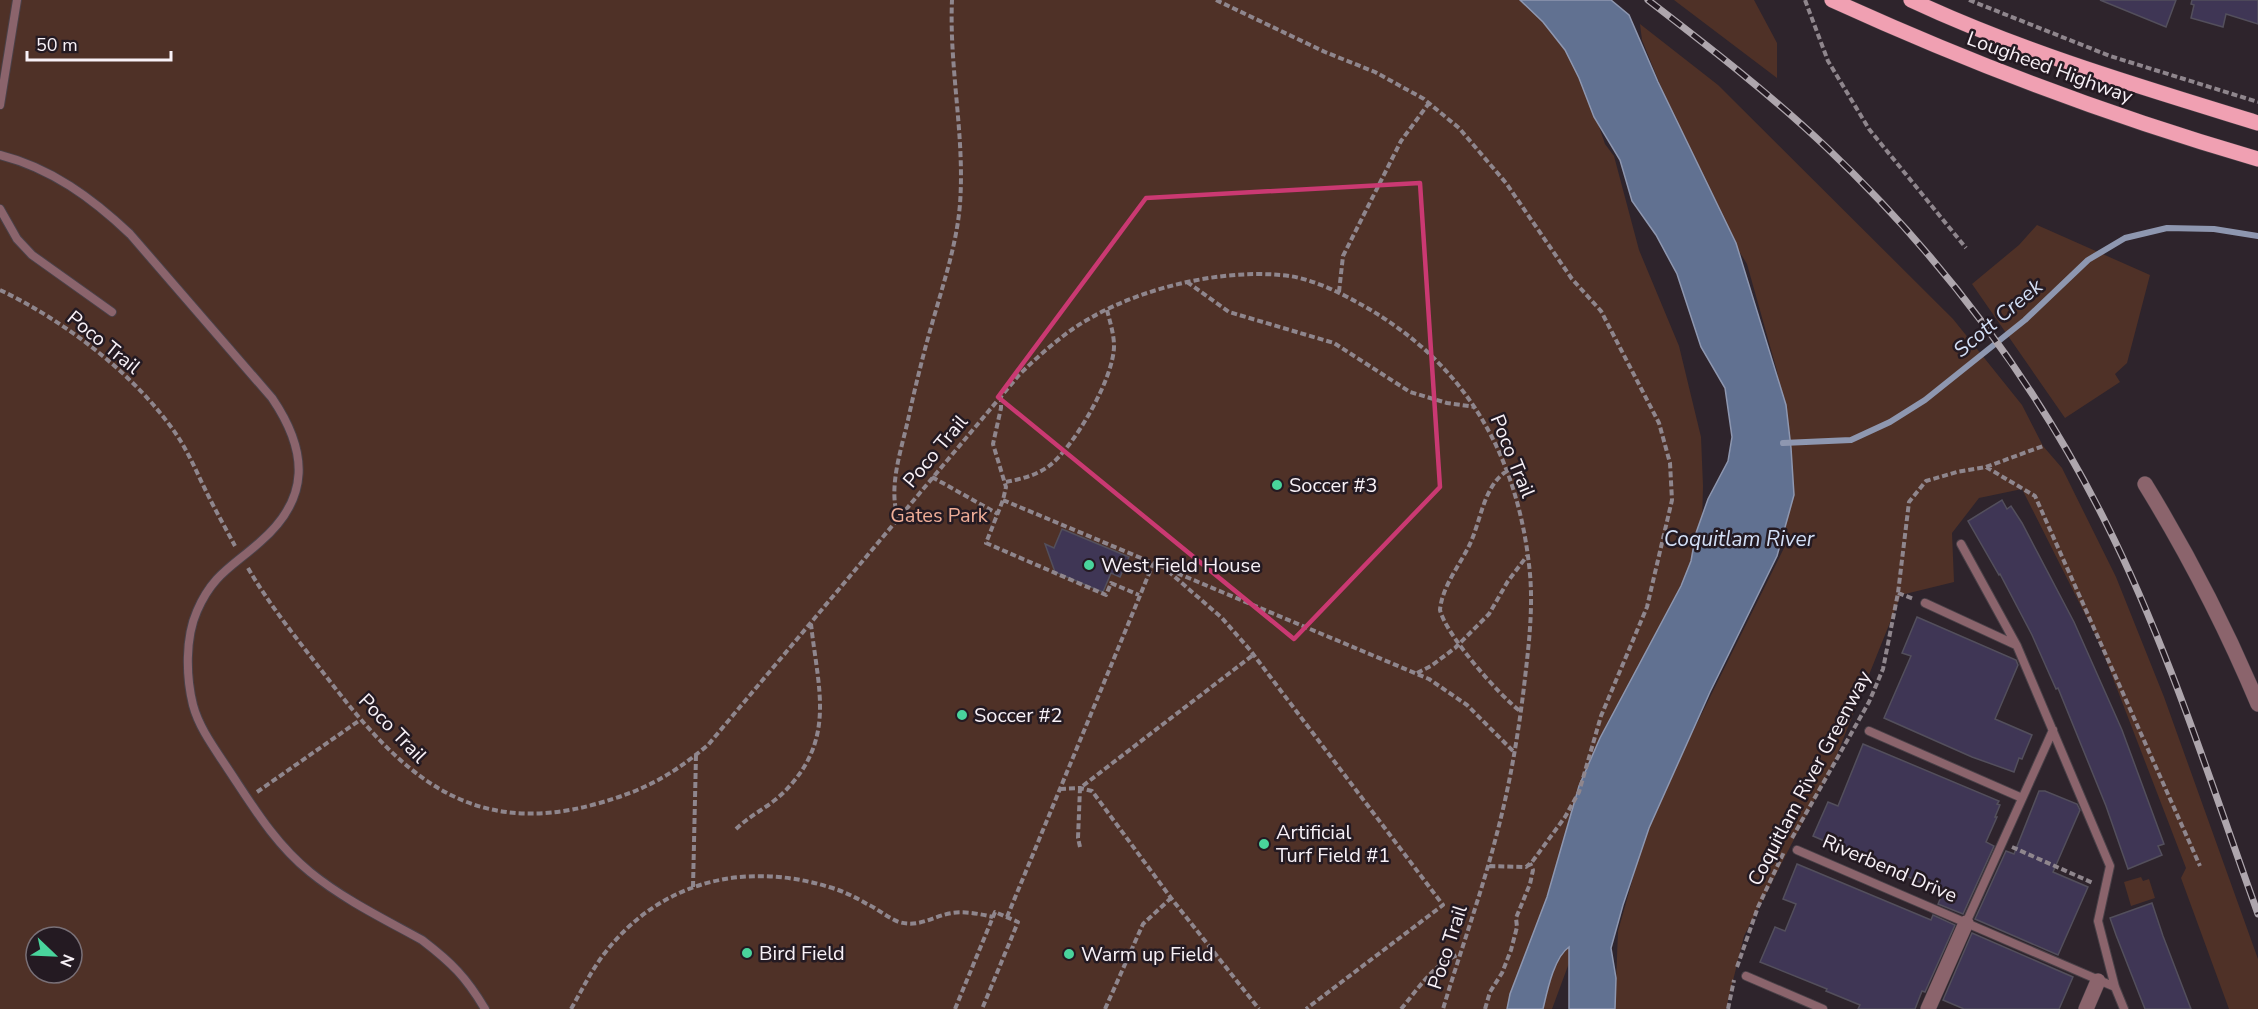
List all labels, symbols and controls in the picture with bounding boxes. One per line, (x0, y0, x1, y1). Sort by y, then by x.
scale bar (27, 24, 171, 62)
street label: Lougheed Highway (1963, 25, 2137, 110)
text: 50 m (36, 33, 78, 57)
water label: Scott Creek (1948, 272, 2049, 363)
street label: Poco Trail (61, 304, 146, 380)
street label: Poco Trail (897, 409, 974, 493)
street label: Poco Trail (1484, 411, 1541, 502)
place label: Soccer #3 (1289, 472, 1377, 499)
marker: Soccer #3 (1270, 478, 1284, 492)
park label: Gates Park (890, 502, 989, 529)
water label: Coquitlam River (1664, 525, 1815, 553)
place label: West Field House (1101, 552, 1261, 579)
marker: West Field House (1082, 558, 1096, 572)
street label: Coquitlam River Greenway (1741, 665, 1878, 890)
street label: Poco Trail (353, 688, 433, 769)
place label: Soccer #2 (974, 702, 1062, 729)
marker: Soccer #2 (955, 708, 969, 722)
place label: Artificial Turf Field #1 (1276, 819, 1390, 869)
street label: Riverbend Drive (1818, 828, 1961, 909)
marker: Artificial Turf Field #1 (1257, 837, 1271, 851)
street label: Poco Trail (1421, 901, 1474, 993)
north arrow (24, 925, 84, 985)
place label: Bird Field (759, 940, 845, 967)
place label: Warm up Field (1081, 941, 1214, 968)
marker: Bird Field (740, 946, 754, 960)
marker: Warm up Field (1062, 947, 1076, 961)
text: N (54, 951, 79, 970)

